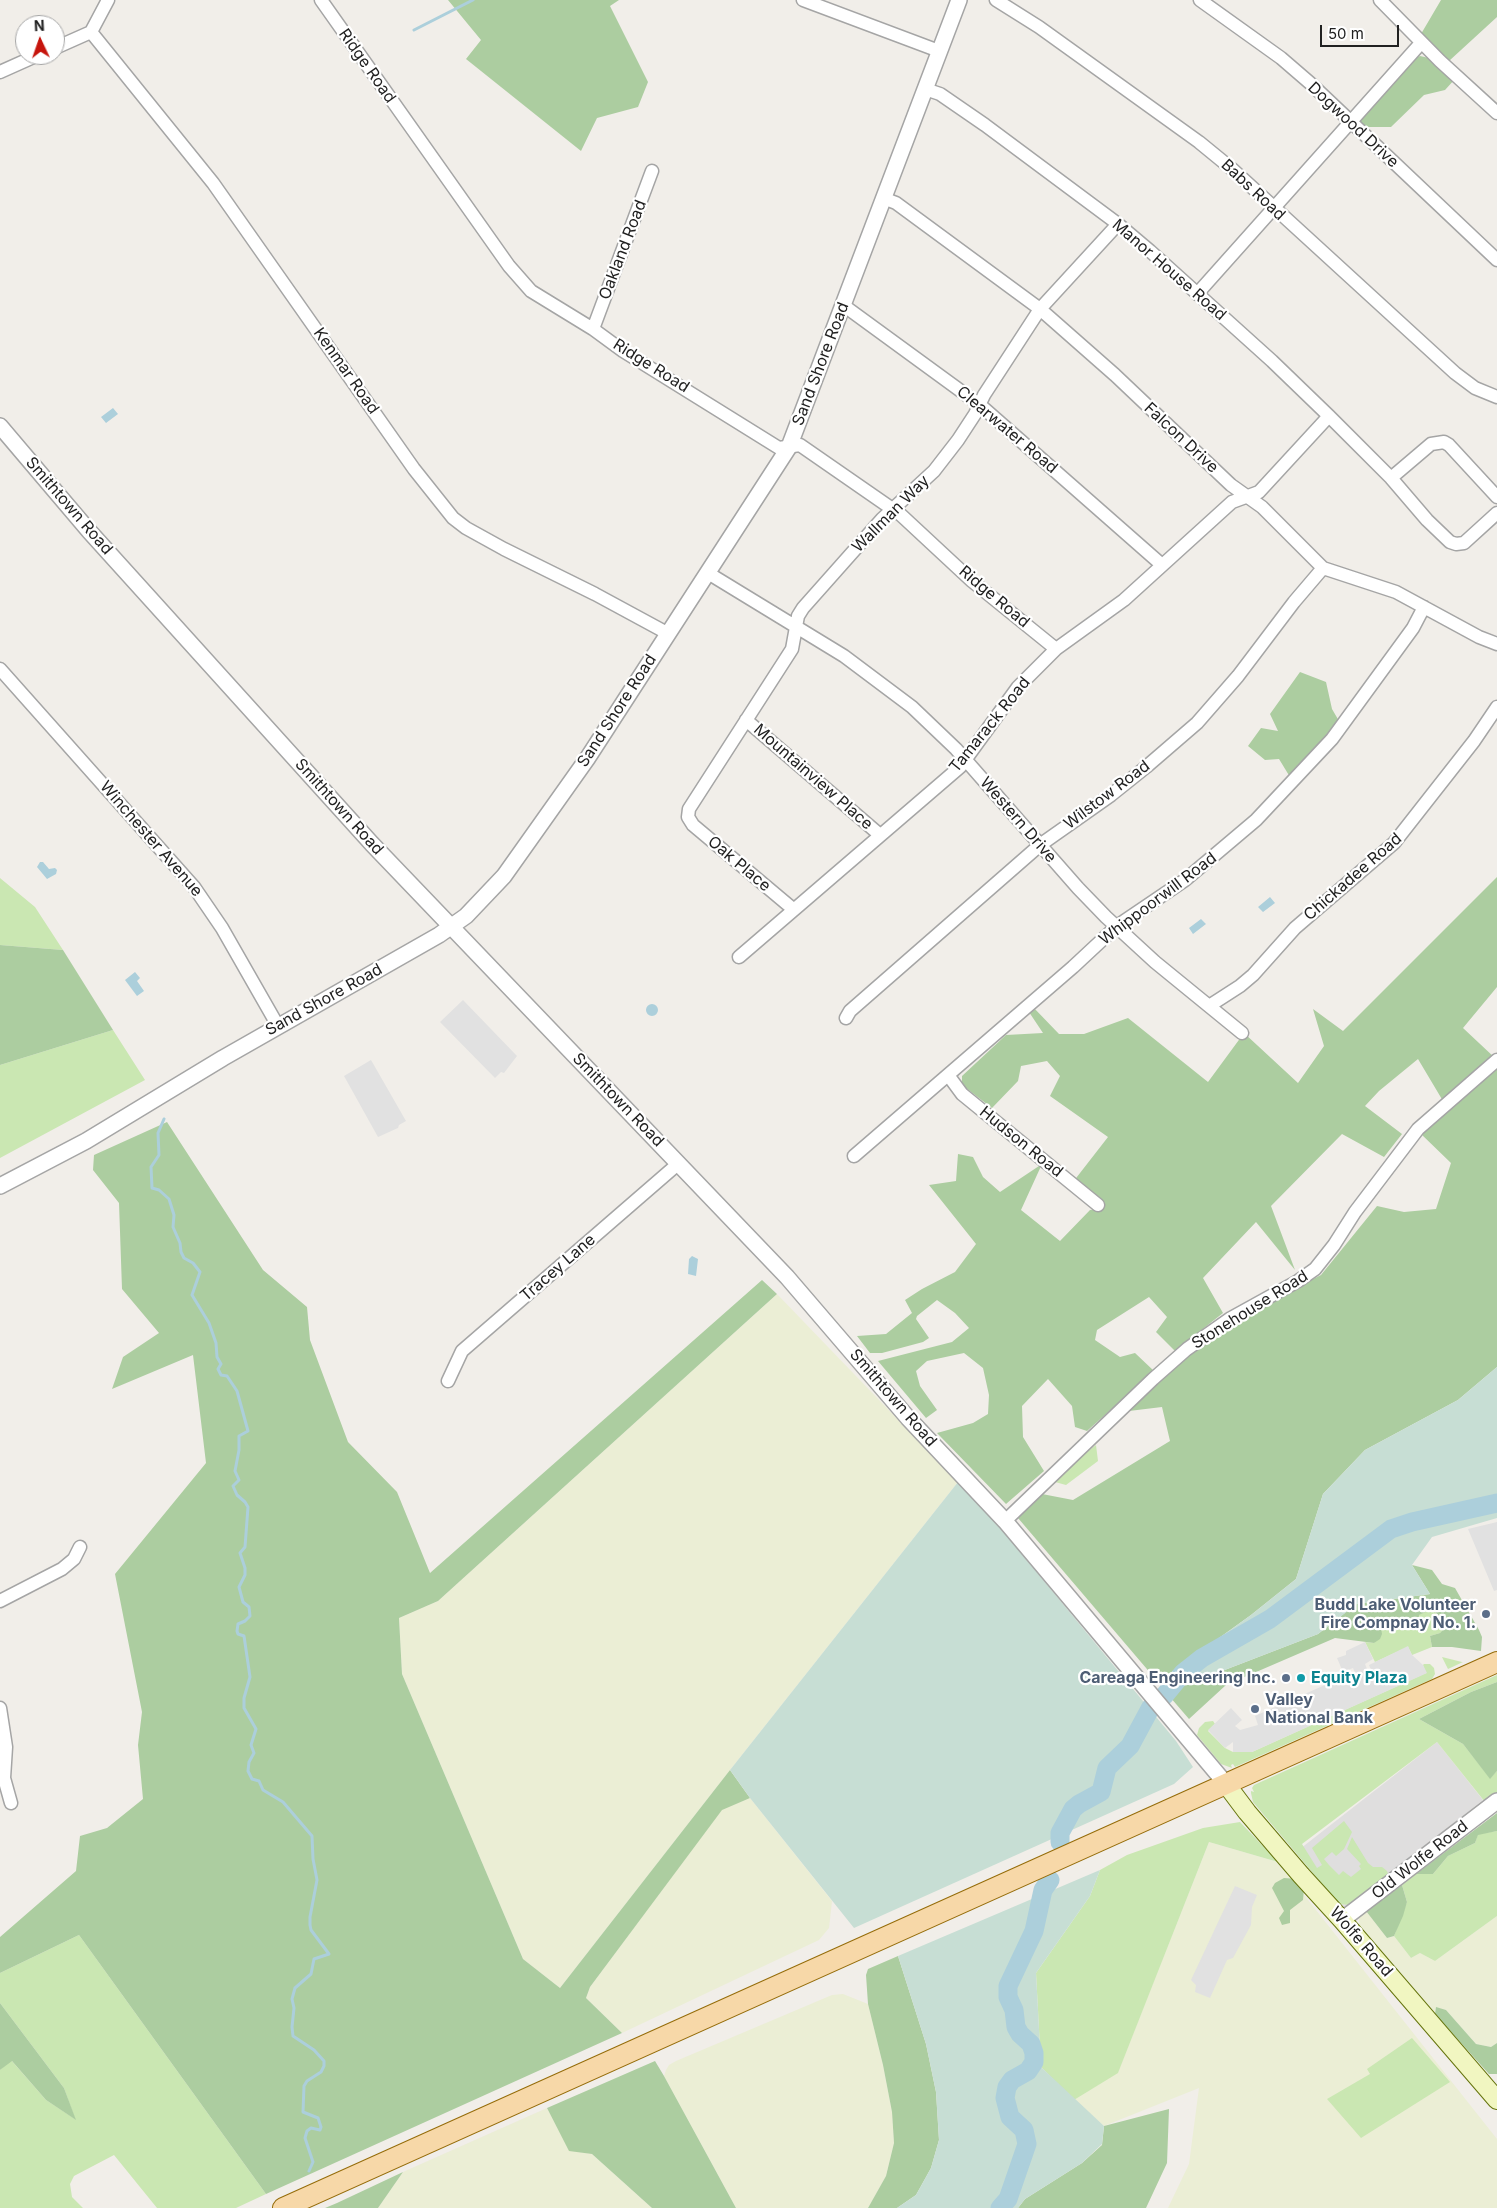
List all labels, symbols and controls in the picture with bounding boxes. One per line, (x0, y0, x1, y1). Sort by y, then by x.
north arrow (15, 15, 65, 65)
scale bar (1322, 15, 1401, 47)
text: N (33, 17, 45, 34)
text: 50 m (1328, 24, 1364, 43)
street label: Ridge Road (334, 25, 400, 107)
street label: Dogwood Drive (1304, 78, 1402, 172)
street label: Babs Road (1217, 155, 1289, 225)
street label: Oakland Road (595, 197, 651, 303)
street label: Manor House Road (1108, 215, 1230, 325)
street label: Sand Shore Road (789, 300, 853, 428)
street label: Kenmar Road (309, 324, 383, 418)
street label: Ridge Road (609, 335, 693, 397)
street label: Clearwater Road (953, 382, 1061, 478)
street label: Falcon Drive (1140, 399, 1222, 477)
street label: Smithtown Road (21, 453, 117, 559)
street label: Wallman Way (848, 471, 934, 557)
street label: Ridge Road (955, 562, 1033, 632)
street label: Sand Shore Road (573, 651, 661, 771)
street label: Tamarack Road (946, 673, 1034, 777)
street label: Mountainview Place (750, 720, 876, 834)
street label: Smithtown Road (291, 755, 387, 859)
street label: Wilstow Road (1060, 756, 1154, 834)
street label: Western Drive (976, 773, 1060, 867)
street label: Winchester Avenue (96, 777, 206, 901)
street label: Chickadee Road (1300, 829, 1406, 925)
street label: Oak Place (704, 832, 774, 896)
street label: Whippoorwill Road (1096, 849, 1220, 949)
street label: Sand Shore Road (262, 960, 386, 1040)
street label: Smithtown Road (568, 1049, 668, 1151)
street label: Hudson Road (975, 1103, 1067, 1181)
street label: Tracey Lane (517, 1230, 599, 1306)
street label: Stonehouse Road (1188, 1267, 1312, 1353)
street label: Smithtown Road (845, 1345, 941, 1451)
place label: Budd Lake Volunteer Fire Compnay No. 1. (1315, 1595, 1476, 1633)
marker: Budd Lake Volunteer Fire Compnay No. 1. (1480, 1608, 1492, 1620)
place label: Careaga Engineering Inc. (1079, 1668, 1276, 1688)
place label: Equity Plaza (1311, 1668, 1407, 1688)
marker: Careaga Engineering Inc. (1280, 1672, 1292, 1684)
marker: Equity Plaza (1295, 1672, 1307, 1684)
place label: Valley National Bank (1265, 1690, 1373, 1728)
marker: Valley National Bank (1249, 1703, 1261, 1715)
street label: Old Wolfe Road (1368, 1817, 1472, 1903)
street label: Wolfe Road (1325, 1903, 1397, 1981)

